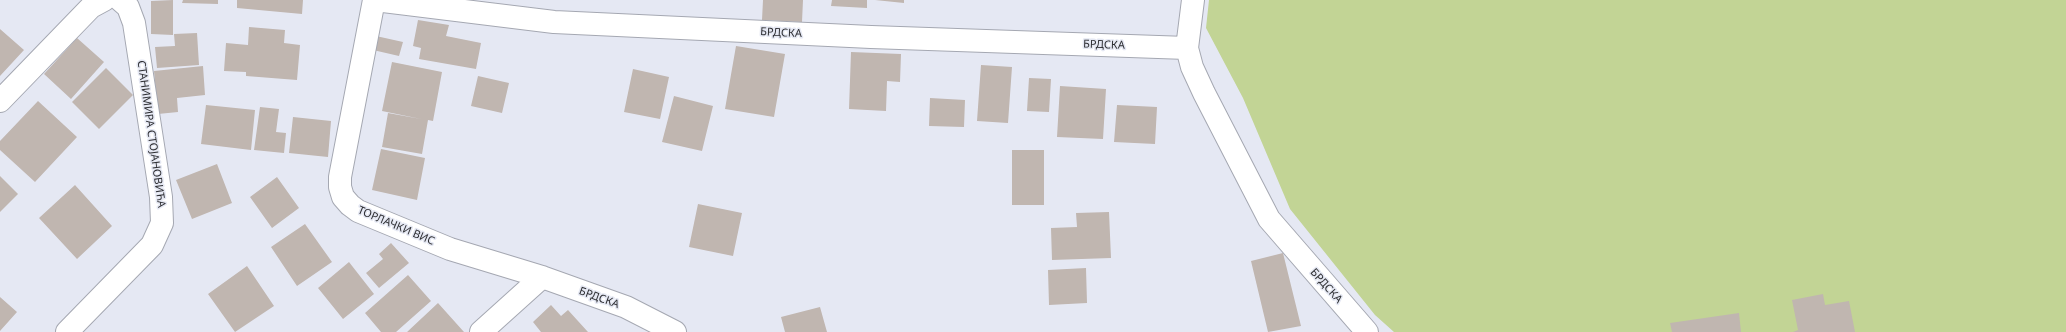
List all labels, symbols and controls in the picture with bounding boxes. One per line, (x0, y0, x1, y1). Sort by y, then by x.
street label: БРДСКА (760, 25, 802, 41)
street label: БРДСКА (1083, 38, 1125, 52)
street label: СТАНИМИРА СТОЈАНОВИЋА (134, 60, 168, 208)
street label: ТОРЛАЧКИ ВИС (356, 204, 436, 248)
street label: БРДСКА (1307, 266, 1345, 306)
street label: БРДСКА (577, 285, 621, 311)

